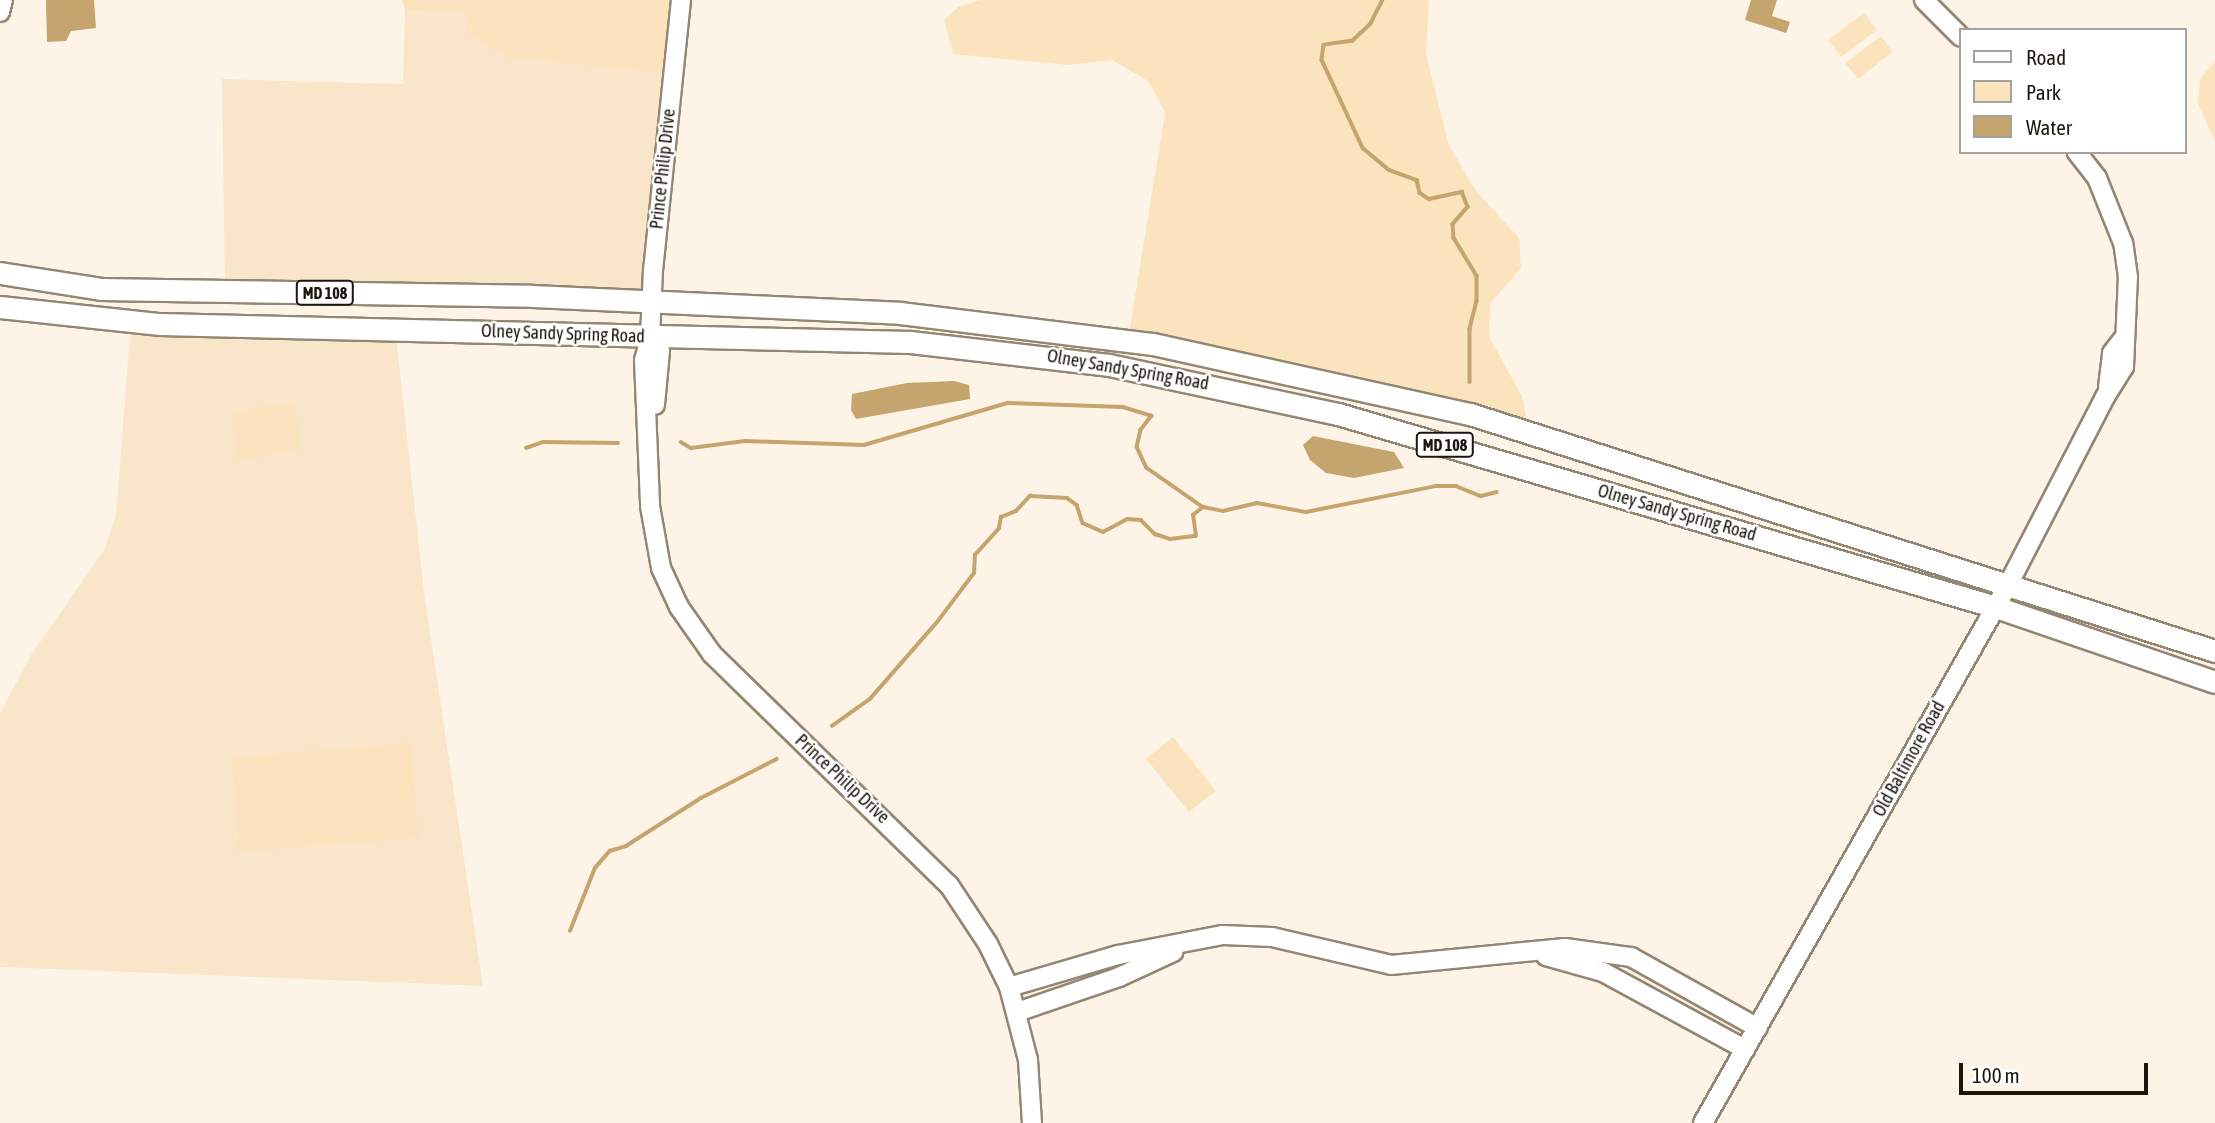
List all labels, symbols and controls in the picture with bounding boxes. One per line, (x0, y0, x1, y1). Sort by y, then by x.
legend (1960, 28, 2187, 154)
text: Road (2026, 45, 2066, 69)
text: Park (2026, 80, 2061, 104)
street label: Prince Philip Drive (646, 108, 680, 230)
text: Water (2026, 115, 2072, 139)
road number: MD 108 (295, 280, 355, 306)
street label: Olney Sandy Spring Road (481, 320, 645, 348)
street label: Olney Sandy Spring Road (1045, 345, 1211, 395)
road number: MD 108 (1415, 432, 1475, 458)
street label: Olney Sandy Spring Road (1595, 480, 1759, 546)
street label: Old Baltimore Road (1868, 697, 1950, 821)
street label: Prince Philip Drive (790, 730, 894, 828)
scale bar (1963, 1050, 2152, 1094)
text: 100 m (1972, 1063, 2020, 1087)

